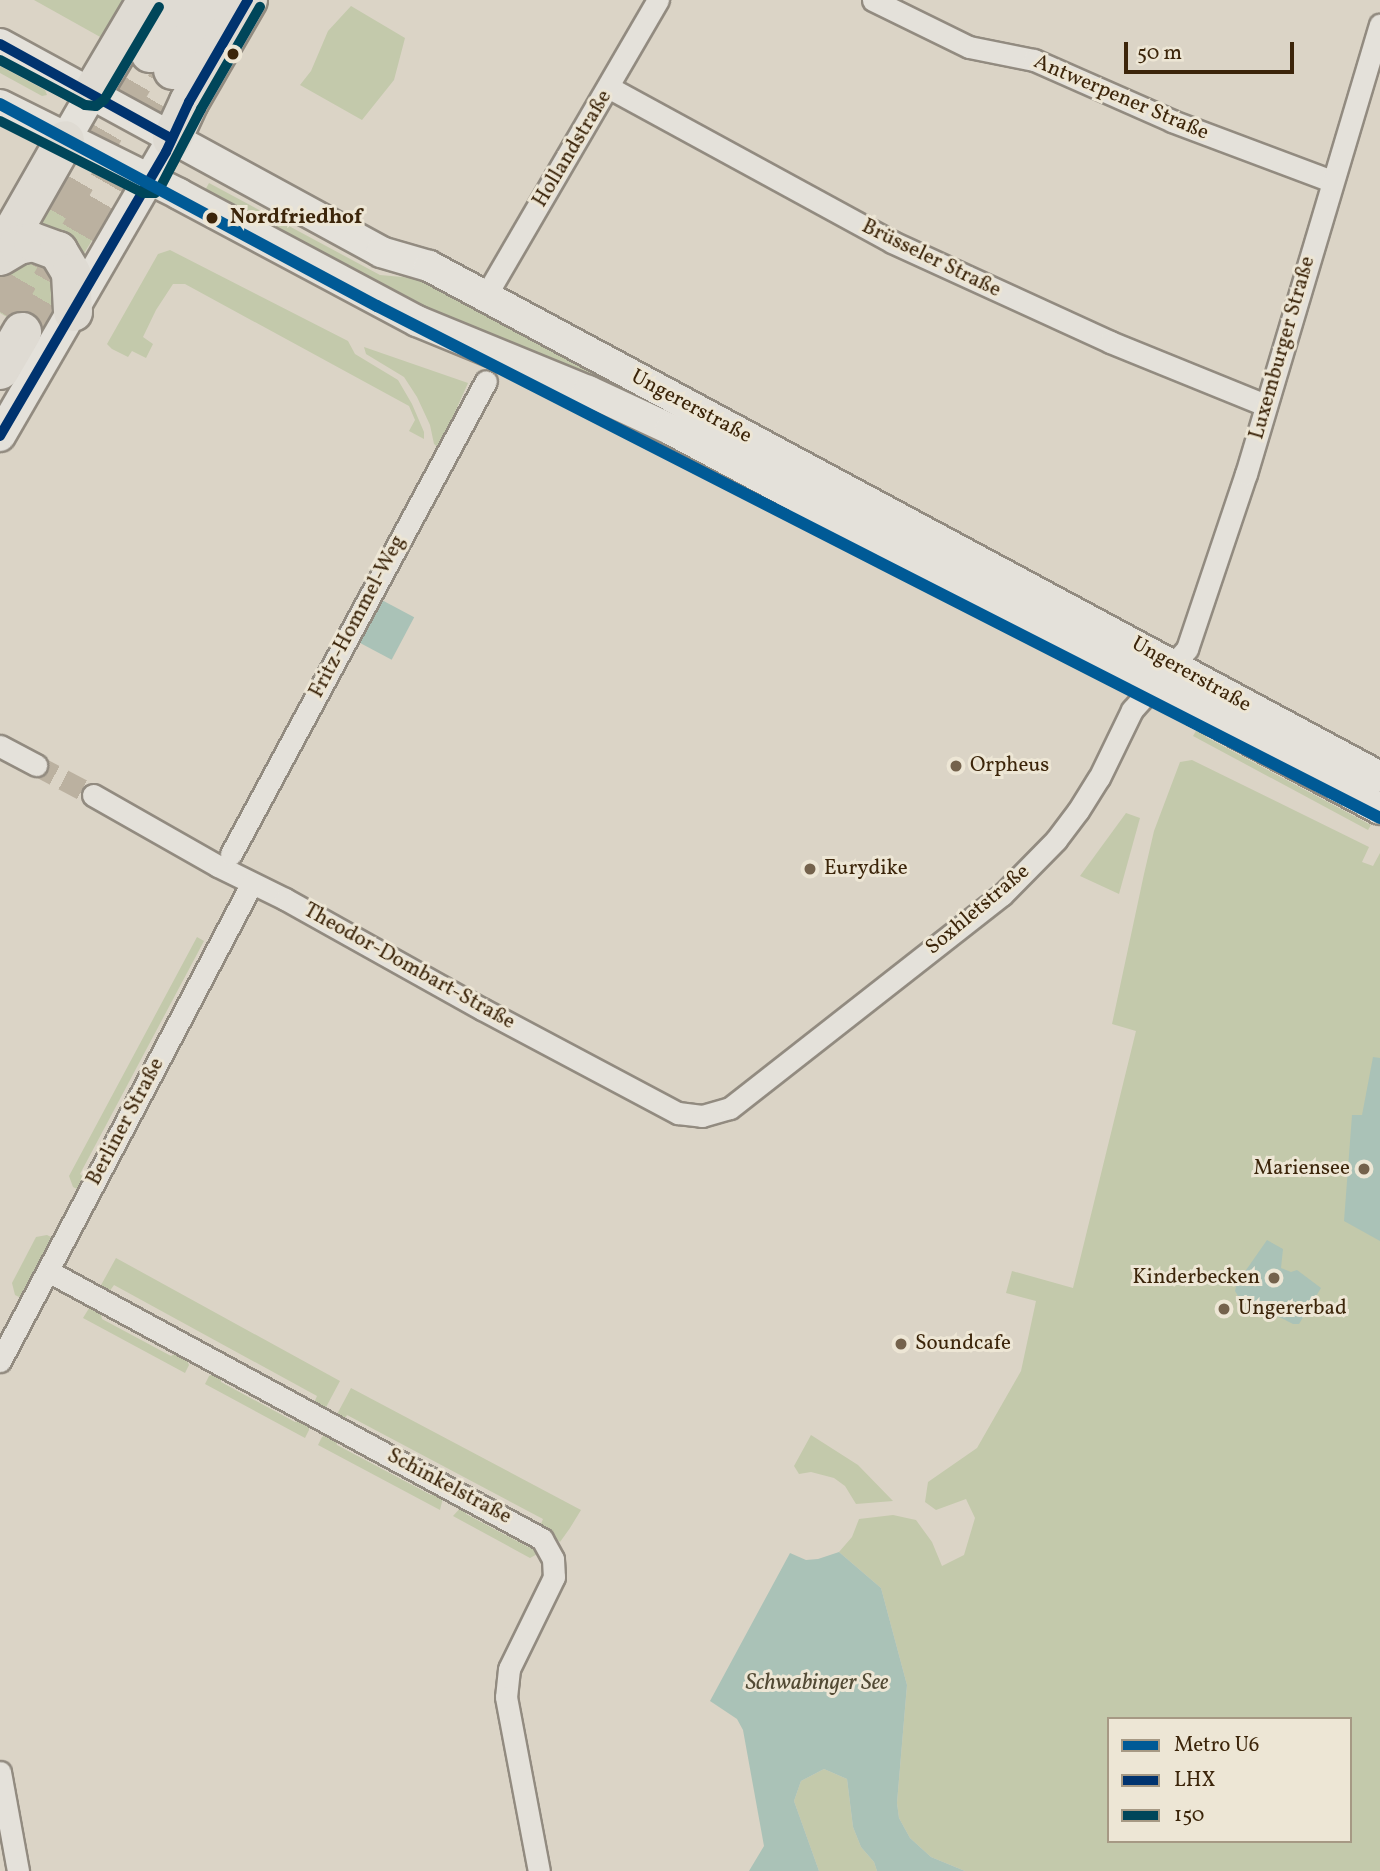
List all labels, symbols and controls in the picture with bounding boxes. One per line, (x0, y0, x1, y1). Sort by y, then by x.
scale bar (1128, 28, 1298, 72)
text: 50 m (1137, 39, 1182, 68)
unlabelled marker (226, 47, 240, 61)
street label: Antwerpener Straße (1030, 50, 1212, 146)
street label: Hollandstraße (528, 86, 618, 212)
place label: Nordfriedhof (230, 205, 362, 231)
marker: Nordfriedhof (200, 206, 224, 230)
street label: Brüsseler Straße (857, 214, 1005, 304)
street label: Luxemburger Straße (1245, 254, 1321, 442)
street label: Ungererstraße (626, 365, 756, 449)
street label: Fritz-Hommel-Weg (305, 532, 411, 702)
street label: Ungererstraße (1127, 632, 1255, 718)
place label: Orpheus (970, 753, 1049, 779)
marker: Orpheus (948, 758, 964, 774)
place label: Eurydike (824, 856, 908, 882)
street label: Soxhletstraße (921, 859, 1035, 961)
marker: Eurydike (802, 861, 818, 877)
street label: Theodor-Dombart-Straße (299, 898, 519, 1036)
street label: Berliner Straße (82, 1054, 170, 1190)
place label: Mariensee (1253, 1156, 1350, 1182)
marker: Mariensee (1356, 1161, 1372, 1177)
place label: Kinderbecken (1132, 1265, 1260, 1291)
marker: Kinderbecken (1266, 1270, 1282, 1286)
place label: Ungererbad (1238, 1296, 1347, 1322)
marker: Ungererbad (1216, 1301, 1232, 1317)
place label: Soundcafe (915, 1331, 1011, 1357)
marker: Soundcafe (893, 1336, 909, 1352)
street label: Schinkelstraße (382, 1444, 516, 1530)
water label: Schwabinger See (746, 1669, 888, 1697)
legend (1107, 1717, 1352, 1843)
text: Metro U6 (1174, 1731, 1259, 1760)
text: LHX (1174, 1766, 1216, 1795)
text: 150 (1174, 1801, 1204, 1830)

